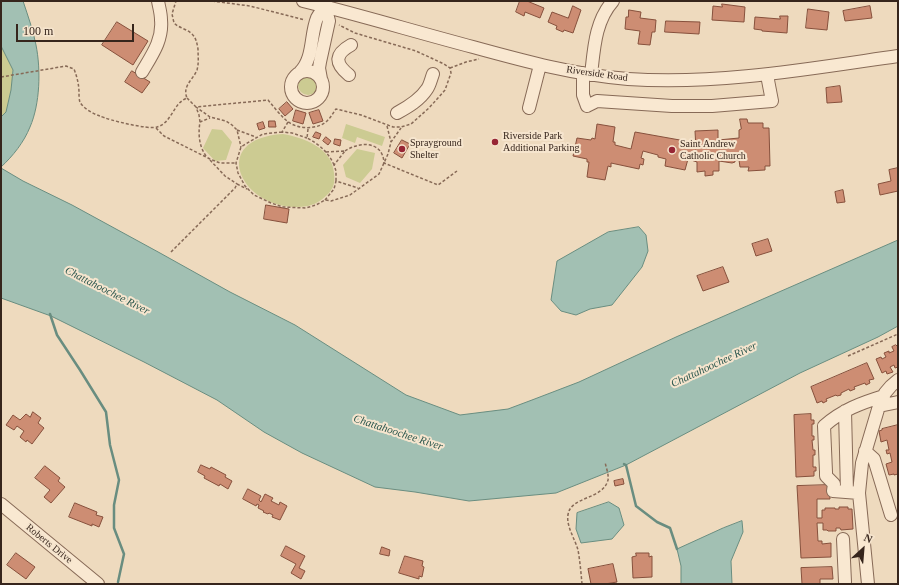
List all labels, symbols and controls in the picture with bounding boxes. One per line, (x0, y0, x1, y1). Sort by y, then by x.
scale bar (18, 16, 136, 42)
text: 100 m (23, 24, 53, 38)
street label: Riverside Road (565, 64, 629, 84)
place label: Riverside Park Additional Parking (503, 130, 579, 154)
place label: Sprayground Shelter (410, 137, 462, 160)
marker: Riverside Park Additional Parking (490, 137, 500, 147)
place label: Saint Andrew Catholic Church (680, 138, 746, 162)
marker: Sprayground Shelter (397, 144, 407, 154)
marker: Saint Andrew Catholic Church (667, 145, 677, 155)
water label: Chattahoochee River (62, 264, 152, 318)
water label: Chattahoochee River (669, 339, 759, 391)
water label: Chattahoochee River (352, 412, 444, 454)
street label: Roberts Drive (23, 522, 75, 566)
north arrow (843, 529, 883, 569)
text: N (862, 531, 874, 545)

